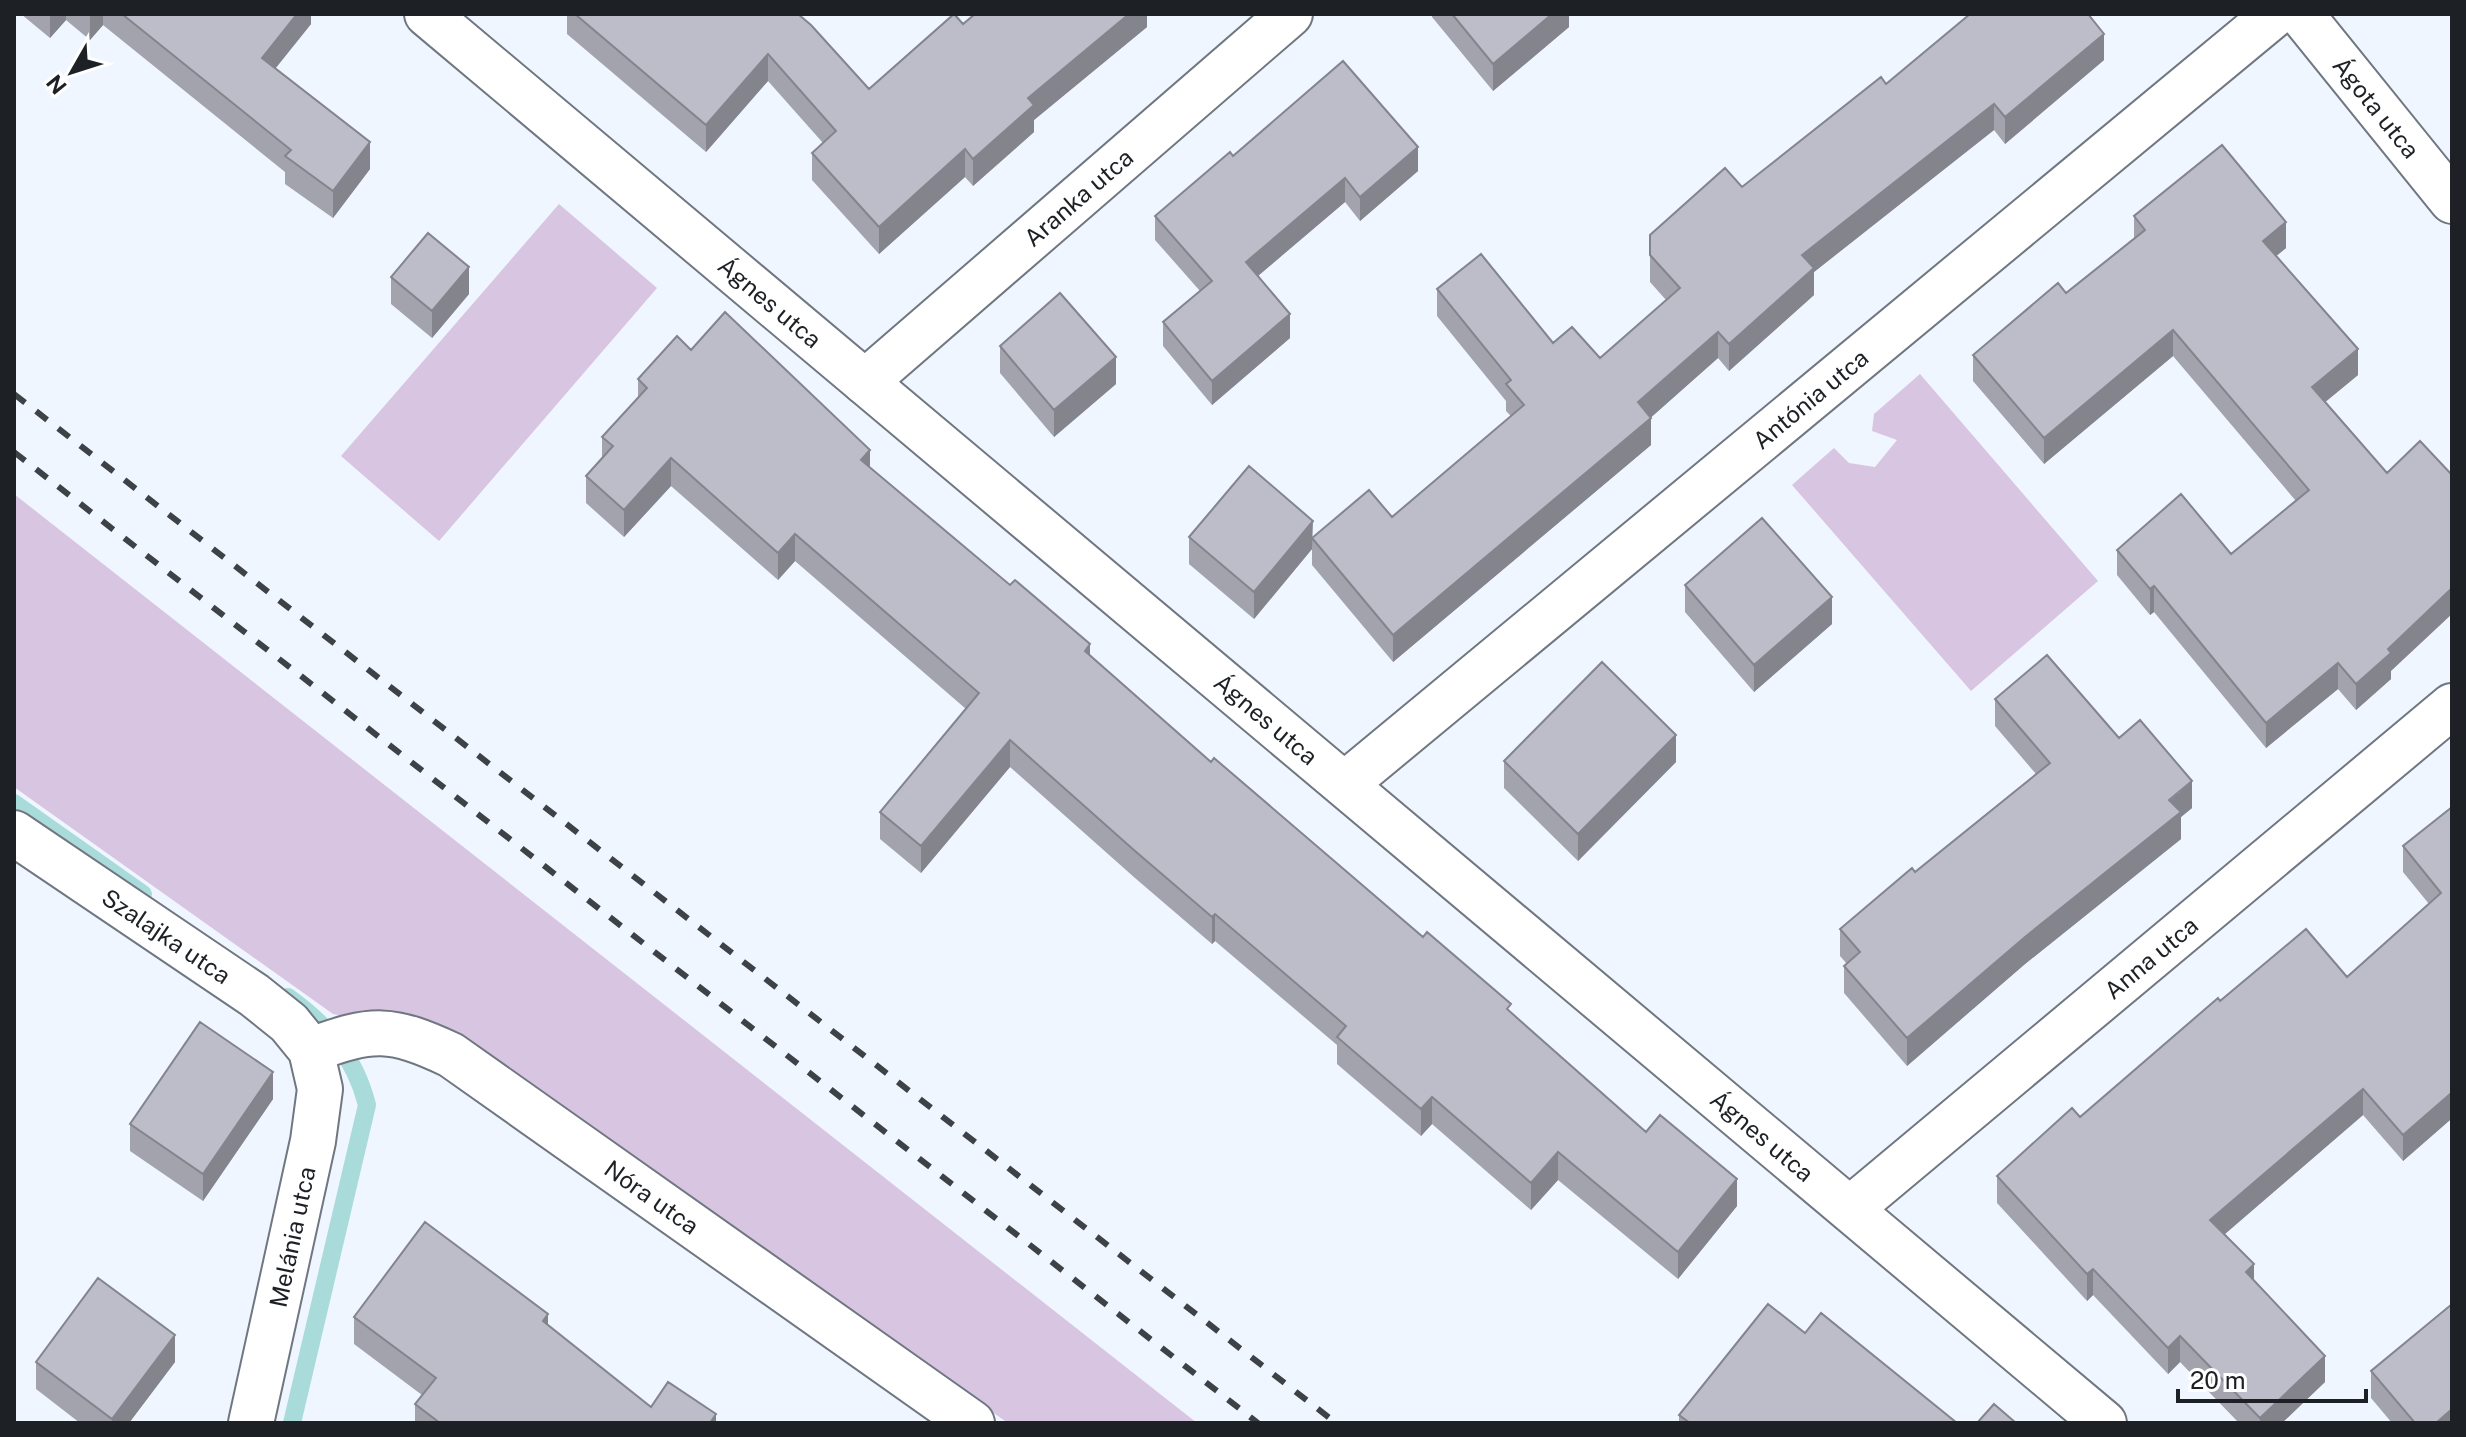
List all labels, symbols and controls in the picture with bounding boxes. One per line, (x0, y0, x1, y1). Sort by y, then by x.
north arrow (32, 32, 112, 112)
street label: Ágota utca (2327, 51, 2426, 164)
text: N (41, 70, 72, 99)
street label: Aranka utca (1018, 143, 1138, 252)
street label: Ágnes utca (713, 251, 827, 353)
street label: Antónia utca (1747, 343, 1873, 455)
street label: Ágnes utca (1209, 668, 1323, 770)
street label: Szalajka utca (97, 883, 236, 989)
street label: Anna utca (2098, 911, 2203, 1005)
street label: Ágnes utca (1705, 1085, 1820, 1187)
street label: Nóra utca (599, 1154, 704, 1240)
street label: Melánia utca (263, 1164, 321, 1310)
scale bar (2178, 1353, 2366, 1403)
text: 20 m (2190, 1366, 2246, 1394)

